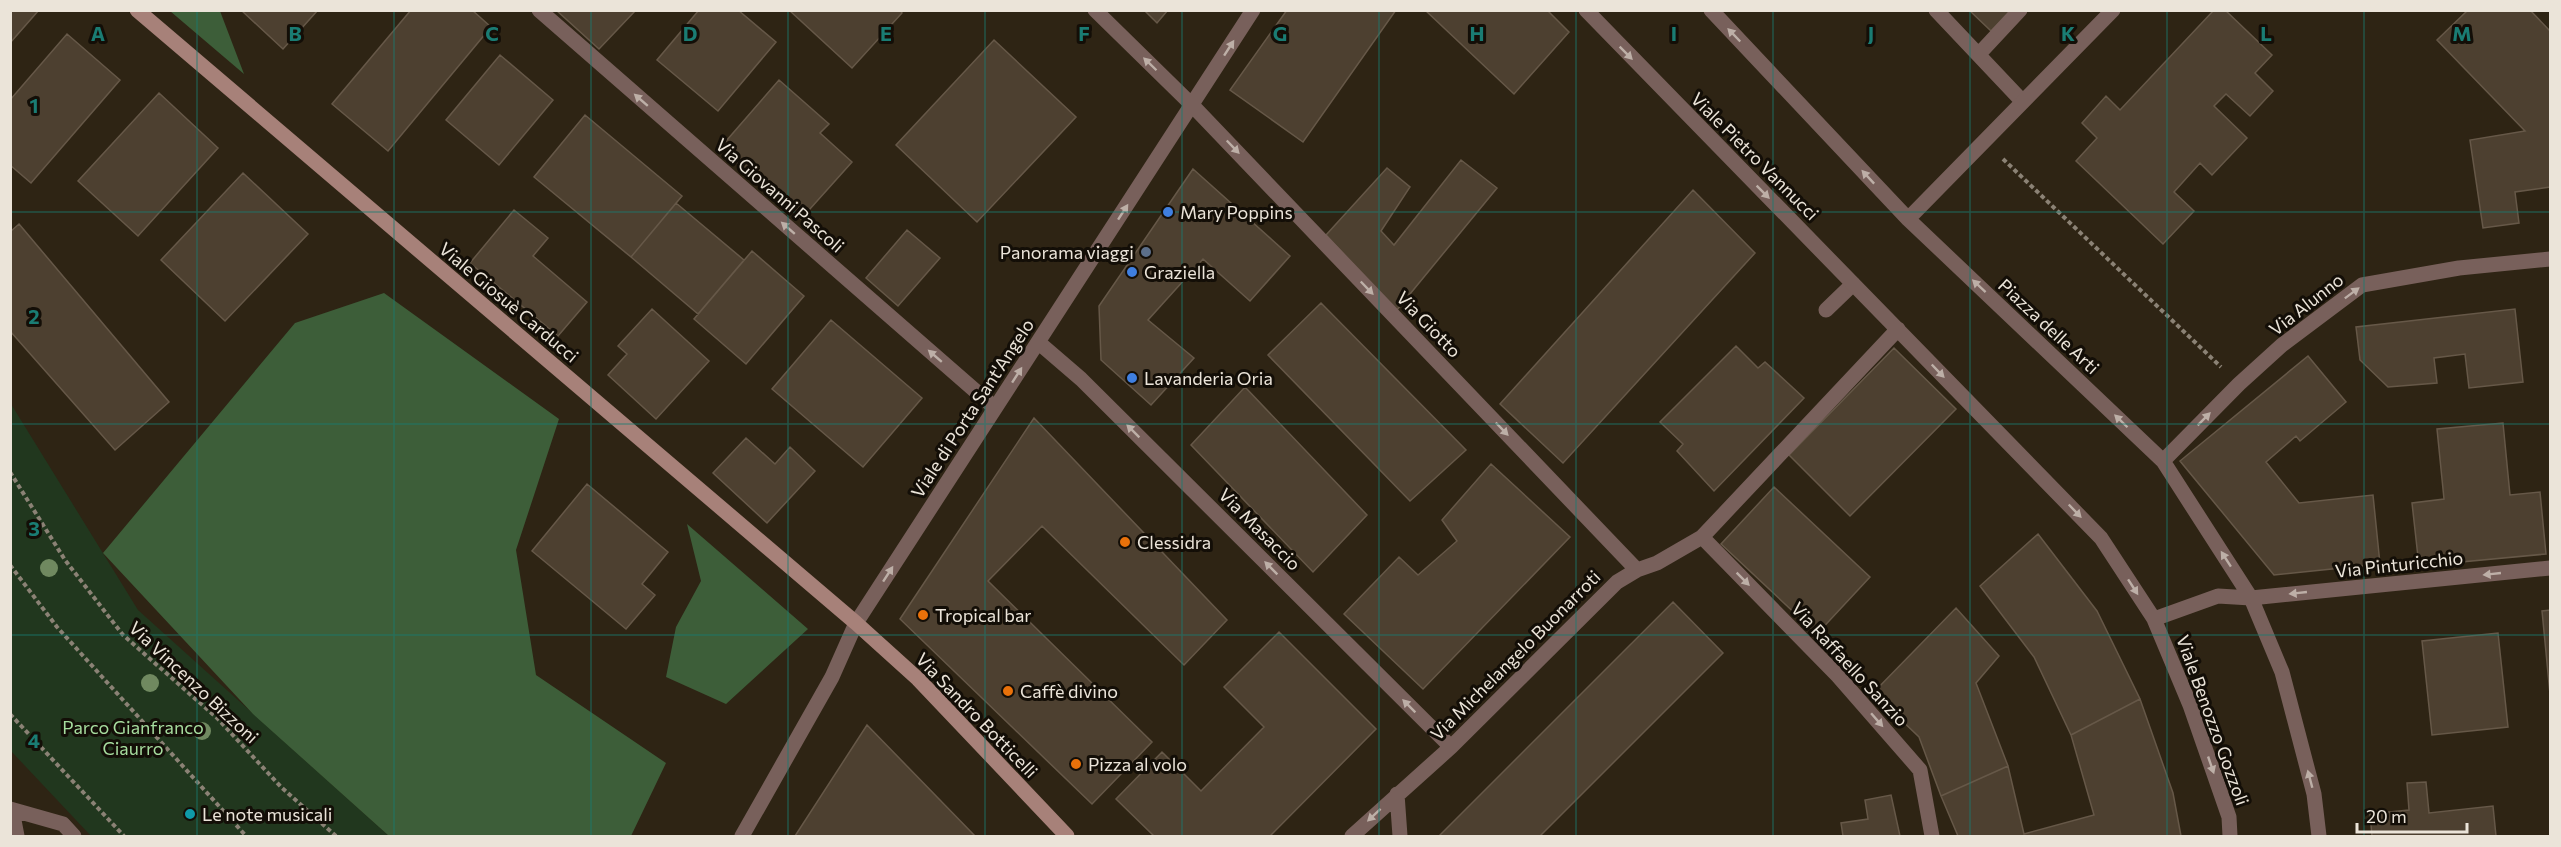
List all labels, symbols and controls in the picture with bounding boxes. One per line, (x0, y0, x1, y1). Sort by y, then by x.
text: A (91, 21, 105, 45)
text: B (288, 21, 302, 45)
text: C (485, 21, 499, 45)
text: D (683, 21, 697, 45)
text: E (880, 21, 892, 45)
text: F (1078, 21, 1090, 45)
text: G (1273, 21, 1287, 45)
text: H (1470, 21, 1485, 45)
text: I (1671, 21, 1677, 45)
text: J (1868, 21, 1874, 45)
text: K (2061, 21, 2075, 45)
text: L (2260, 21, 2272, 45)
text: M (2452, 21, 2472, 45)
one-way arrow (1727, 28, 1741, 43)
one-way arrow (1223, 40, 1234, 56)
one-way arrow (1619, 46, 1633, 61)
one-way arrow (1143, 57, 1158, 71)
street label: Viale Pietro Vannucci (1687, 88, 1823, 224)
text: 1 (29, 93, 39, 117)
one-way arrow (634, 94, 649, 107)
street label: Via Giovanni Pascoli (711, 133, 849, 257)
one-way arrow (1225, 140, 1239, 154)
one-way arrow (1862, 170, 1875, 185)
one-way arrow (1756, 185, 1770, 199)
place label: Mary Poppins (1180, 201, 1293, 223)
one-way arrow (1117, 204, 1129, 220)
marker: Mary Poppins (1161, 205, 1175, 219)
one-way arrow (781, 222, 796, 235)
street label: Viale Giosuè Carducci (435, 237, 583, 367)
place label: Panorama viaggi (1000, 241, 1134, 263)
marker: Panorama viaggi (1139, 245, 1153, 259)
place label: Graziella (1144, 261, 1215, 283)
marker: Graziella (1125, 265, 1139, 279)
street label: Via Alunno (2264, 268, 2348, 340)
street label: Piazza delle Arti (1994, 274, 2104, 378)
one-way arrow (1972, 280, 1986, 294)
one-way arrow (1360, 281, 1374, 295)
street label: Via Giotto (1392, 286, 1466, 362)
one-way arrow (2344, 287, 2359, 299)
text: 2 (28, 304, 40, 328)
street label: Viale di Porta Sant'Angelo (906, 314, 1038, 502)
one-way arrow (928, 350, 943, 363)
one-way arrow (1931, 363, 1945, 377)
one-way arrow (1011, 367, 1022, 383)
place label: Lavanderia Oria (1144, 367, 1273, 389)
marker: Lavanderia Oria (1125, 371, 1139, 385)
one-way arrow (2197, 412, 2211, 427)
one-way arrow (2114, 414, 2128, 428)
one-way arrow (1495, 422, 1509, 436)
one-way arrow (1127, 424, 1141, 438)
street label: Via Masaccio (1214, 483, 1306, 575)
one-way arrow (2067, 503, 2081, 517)
text: 3 (28, 516, 40, 540)
place label: Clessidra (1137, 531, 1211, 553)
marker: Clessidra (1118, 535, 1132, 549)
street label: Via Pinturicchio (2334, 546, 2464, 582)
one-way arrow (2221, 551, 2232, 567)
one-way arrow (1265, 562, 1279, 576)
street label: Via Michelangelo Buonarroti (1425, 565, 1605, 745)
one-way arrow (882, 566, 893, 582)
one-way arrow (2483, 569, 2502, 579)
one-way arrow (1735, 572, 1749, 586)
one-way arrow (2128, 579, 2139, 595)
one-way arrow (2289, 588, 2308, 598)
street label: Via Raffaello Sanzio (1787, 597, 1913, 731)
place label: Tropical bar (935, 604, 1032, 626)
marker: Tropical bar (916, 608, 930, 622)
street label: Via Vincenzo Bizzoni (125, 616, 263, 748)
street label: Viale Benozzo Gozzoli (2172, 632, 2254, 808)
street label: Via Sandro Botticelli (912, 648, 1042, 782)
place label: Caffè divino (1020, 680, 1118, 702)
marker: Caffè divino (1001, 684, 1015, 698)
one-way arrow (1403, 700, 1417, 714)
one-way arrow (1870, 712, 1883, 727)
park label: Parco Gianfranco Ciaurro (62, 716, 204, 759)
text: 4 (28, 728, 40, 752)
place label: Pizza al volo (1088, 753, 1187, 775)
one-way arrow (2207, 756, 2217, 774)
marker: Pizza al volo (1069, 757, 1083, 771)
one-way arrow (2305, 770, 2314, 788)
scale bar (2357, 796, 2466, 834)
place label: Le note musicali (202, 803, 332, 825)
text: 20 m (2366, 805, 2407, 827)
marker: Le note musicali (183, 807, 197, 821)
one-way arrow (1367, 808, 1382, 822)

